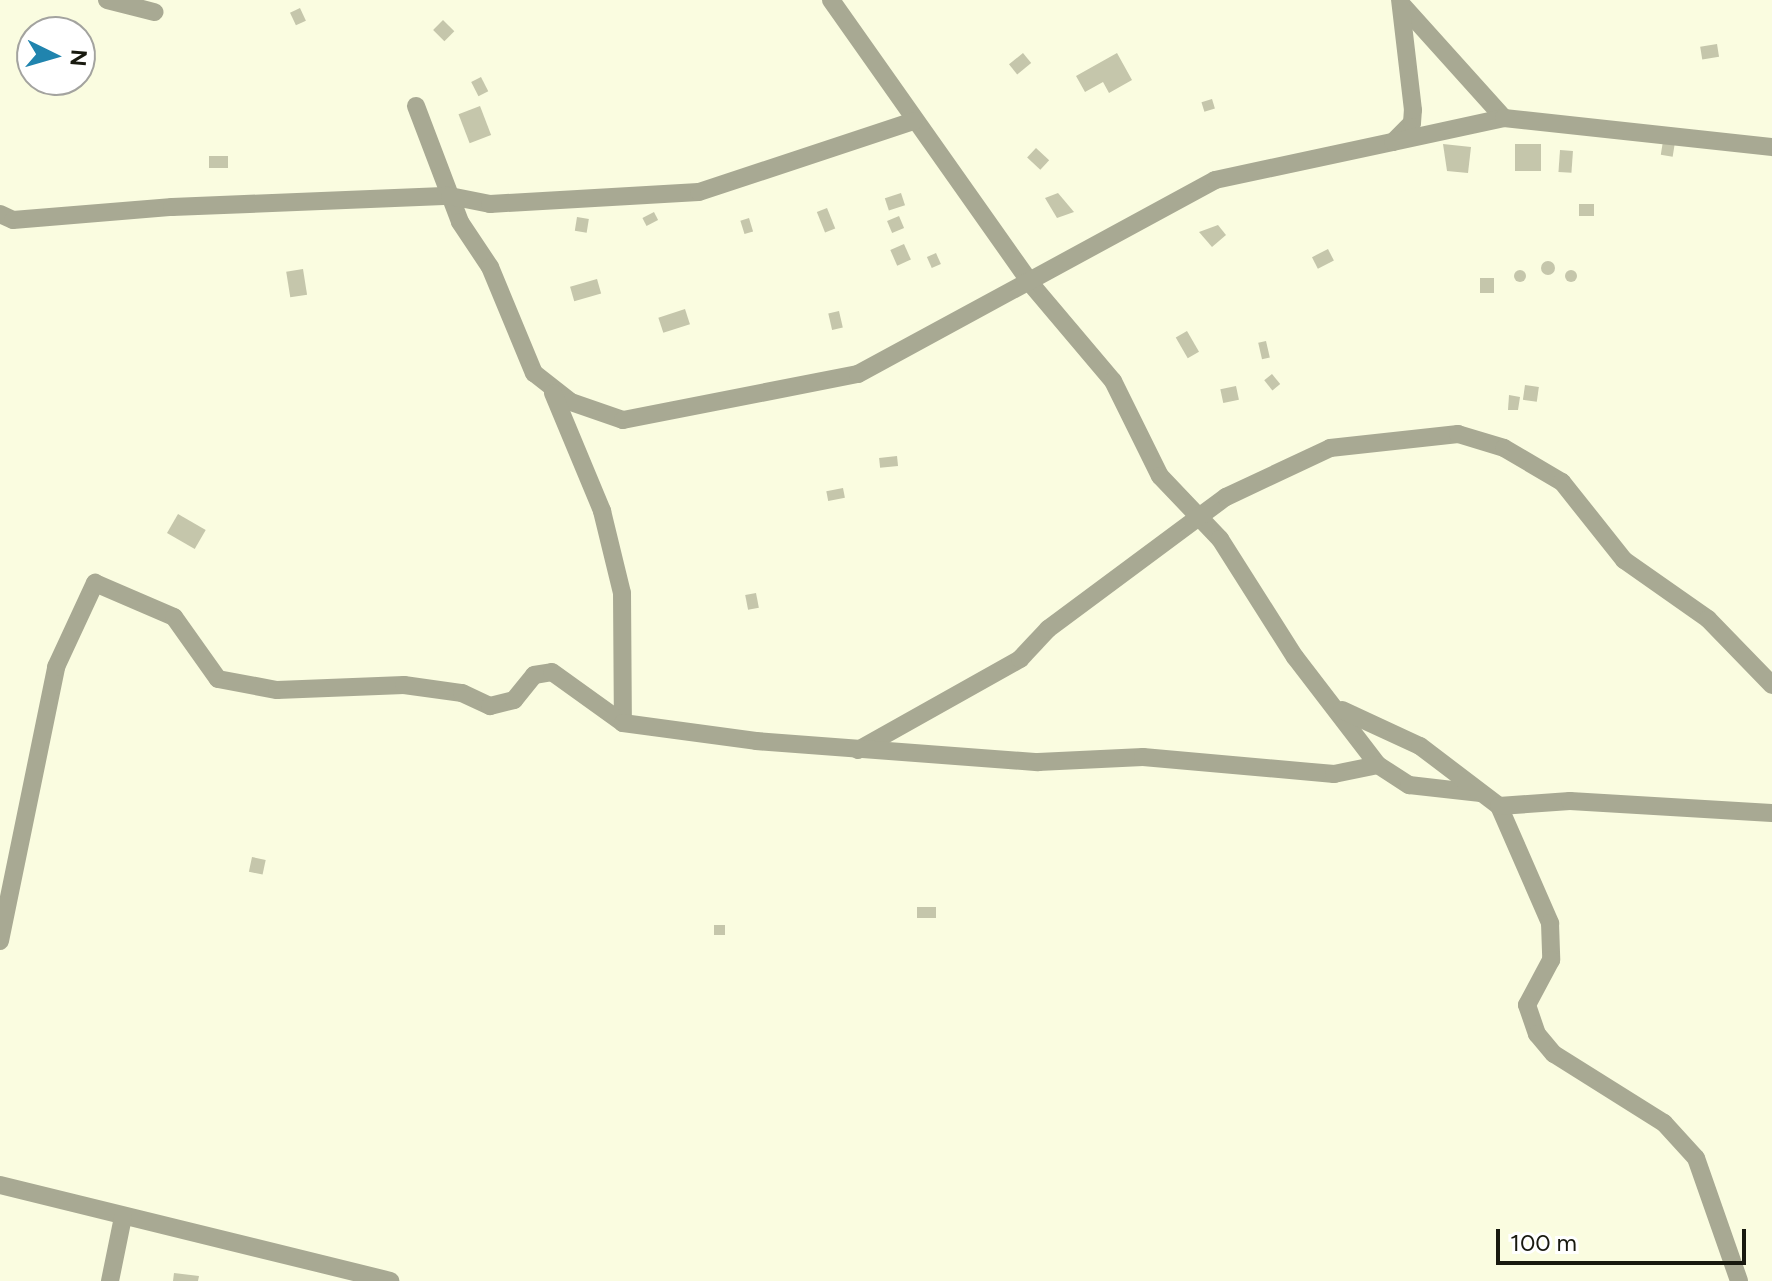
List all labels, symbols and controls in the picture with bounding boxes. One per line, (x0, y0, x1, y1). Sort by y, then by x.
north arrow (16, 16, 96, 96)
text: N (64, 48, 93, 68)
scale bar (1500, 1213, 1750, 1263)
text: 100 m (1510, 1228, 1577, 1257)

